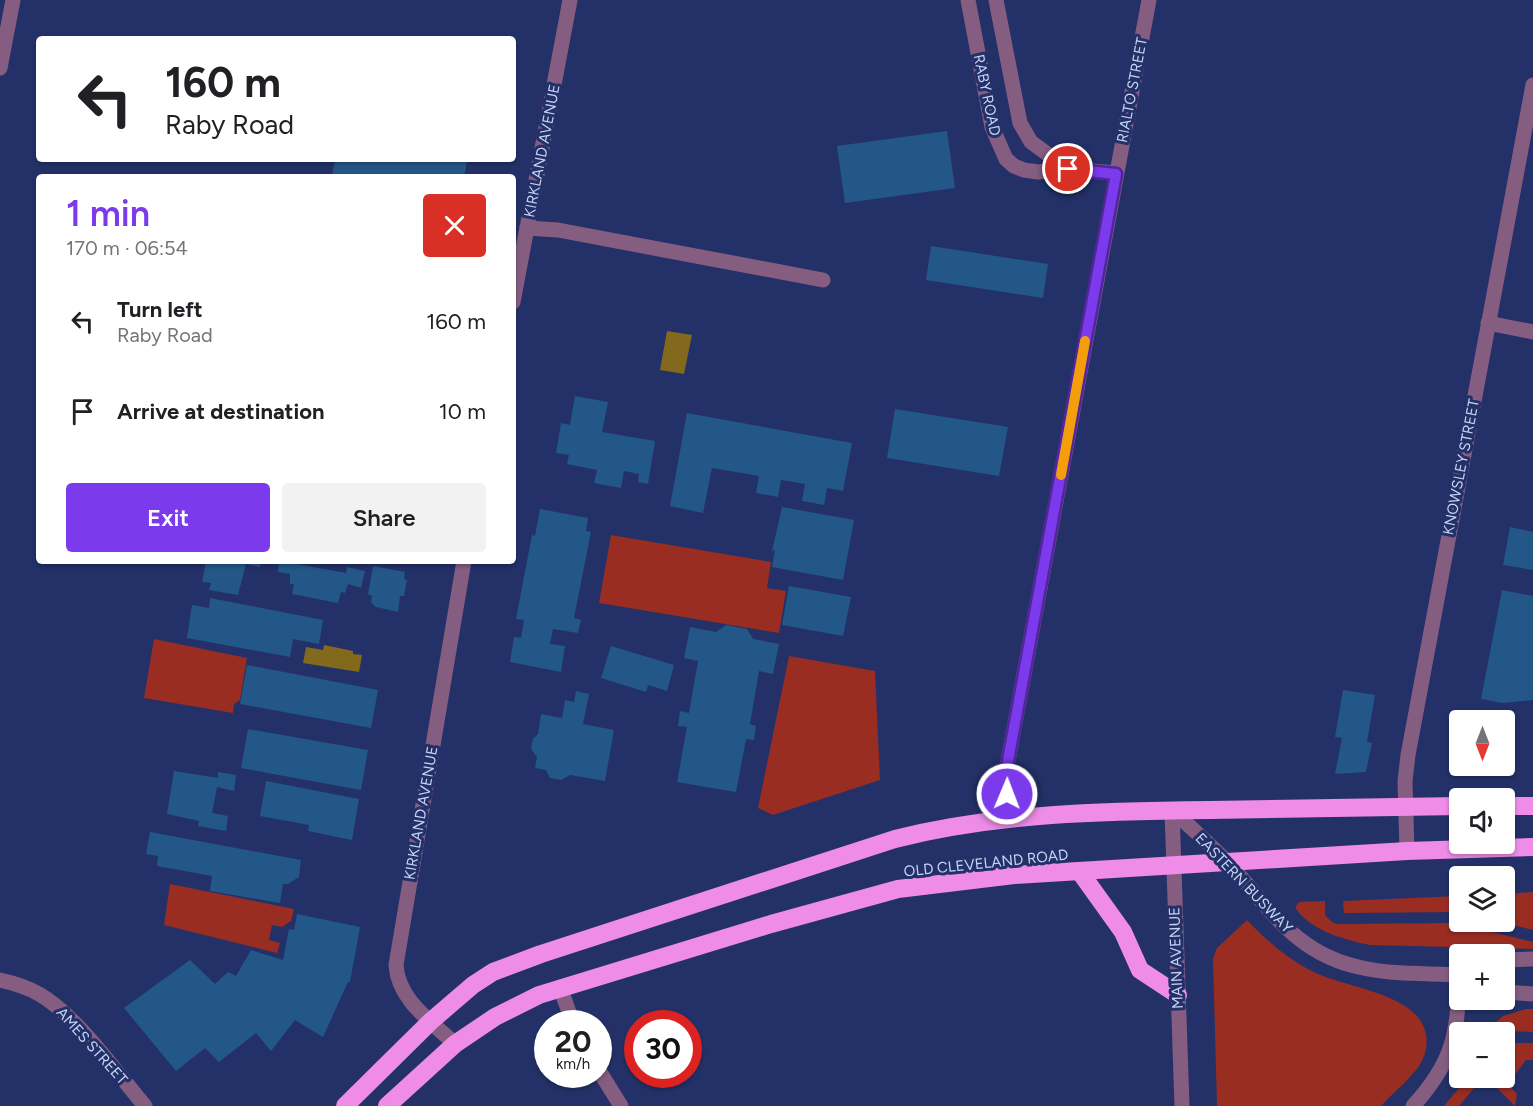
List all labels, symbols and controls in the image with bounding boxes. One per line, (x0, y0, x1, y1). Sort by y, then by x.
street label: RIALTO STREET (1113, 35, 1151, 144)
street label: RABY ROAD (970, 53, 1004, 137)
text: 160 m (165, 57, 281, 108)
icon: left (66, 60, 144, 138)
street label: KIRKLAND AVENUE (520, 83, 564, 219)
text: Raby Road (165, 108, 294, 141)
pin (1042, 143, 1093, 194)
icon: arrive (1051, 152, 1084, 185)
text: 1 min (66, 192, 150, 235)
button: close (423, 194, 486, 257)
text: 170 m · 06:54 (66, 236, 188, 260)
text: Turn left (117, 296, 203, 323)
icon: left (66, 305, 99, 338)
text: 160 m (426, 308, 486, 335)
text: Raby Road (117, 323, 213, 347)
icon: arrive (66, 395, 99, 428)
street label: KNOWSLEY STREET (1439, 397, 1483, 537)
text: Arrive at destination (117, 398, 325, 425)
text: 10 m (439, 398, 486, 425)
button: Exit (66, 483, 270, 552)
button: Share (282, 483, 486, 552)
north arrow (1449, 710, 1515, 776)
map controls (1449, 710, 1515, 1088)
street label: KIRKLAND AVENUE (400, 745, 442, 881)
position arrow (975, 762, 1039, 826)
button: sound (1449, 788, 1515, 854)
street label: EASTERN BUSWAY (1192, 829, 1296, 937)
street label: OLD CLEVELAND ROAD (903, 845, 1069, 881)
button: layers (1449, 866, 1515, 932)
street label: MAIN AVENUE (1165, 907, 1187, 1009)
button: + (1449, 944, 1515, 1010)
street label: AMES STREET (53, 1004, 132, 1089)
speed limit sign: 30 (624, 1010, 702, 1088)
button: − (1449, 1022, 1515, 1088)
text: 20 (555, 1023, 591, 1060)
text: km/h (556, 1055, 590, 1073)

